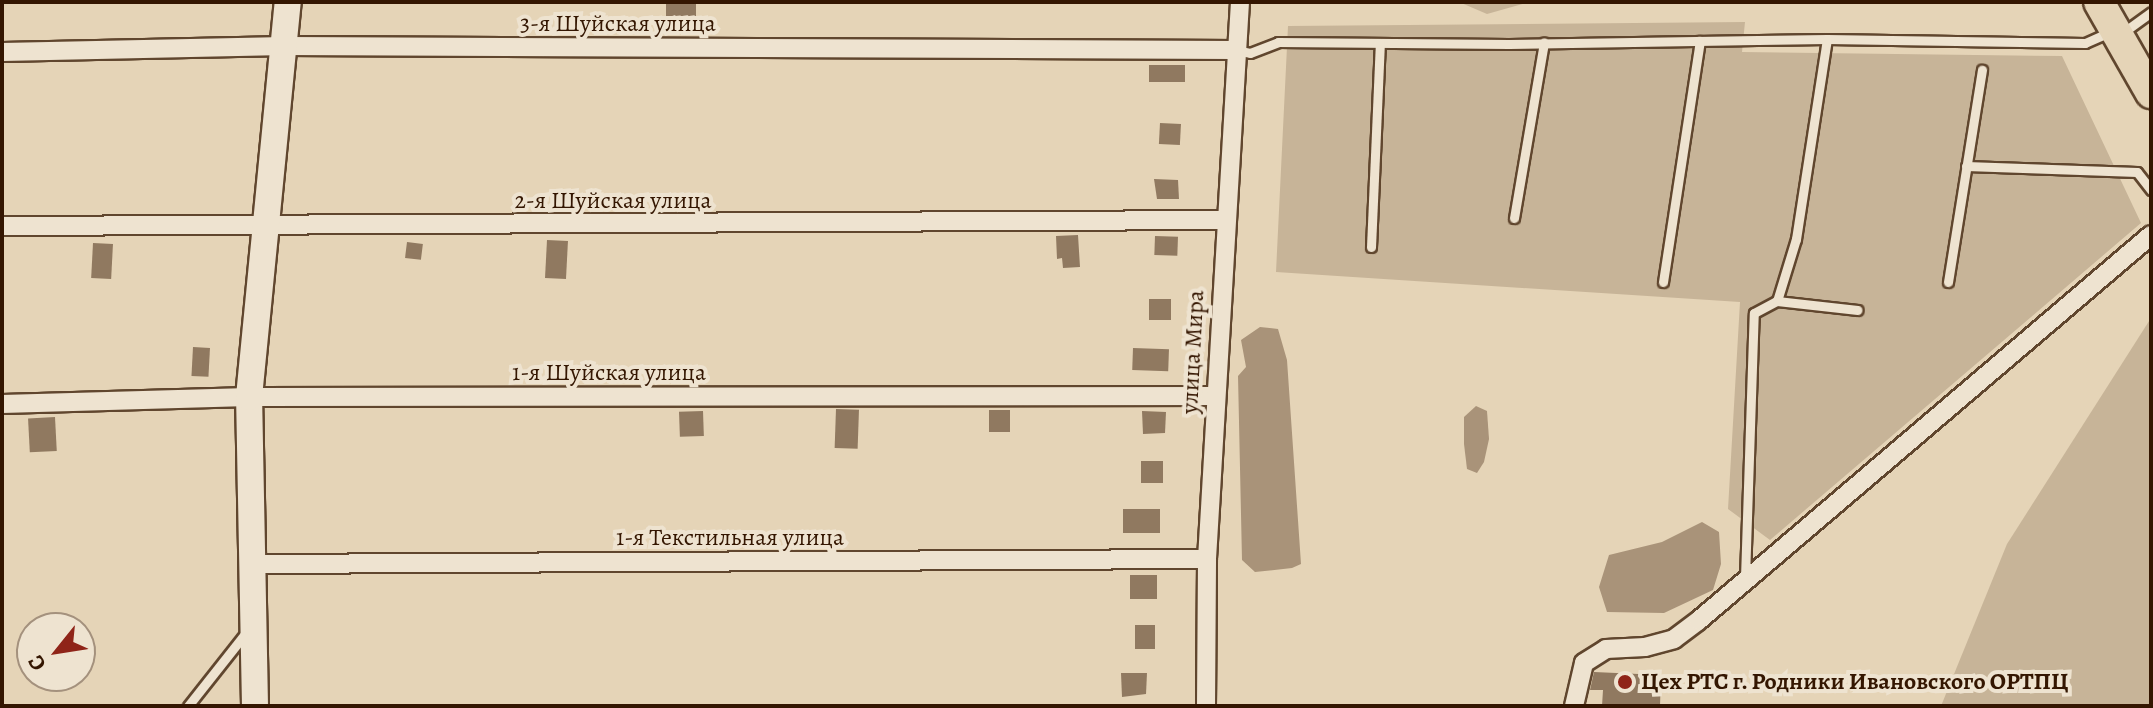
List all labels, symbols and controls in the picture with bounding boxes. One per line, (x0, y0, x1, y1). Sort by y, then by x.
street label: 3-я Шуйская улица (520, 10, 716, 38)
street label: 2-я Шуйская улица (514, 187, 712, 215)
street label: улица Мира (1175, 289, 1211, 415)
street label: 1-я Шуйская улица (512, 359, 706, 387)
street label: 1-я Текстильная улица (616, 524, 844, 552)
north arrow (16, 612, 96, 692)
text: С (21, 650, 53, 676)
place label: Цех РТС г. Родники Ивановского ОРТПЦ (1641, 668, 2069, 696)
marker: Цех РТС г. Родники Ивановского ОРТПЦ (1616, 673, 1634, 691)

